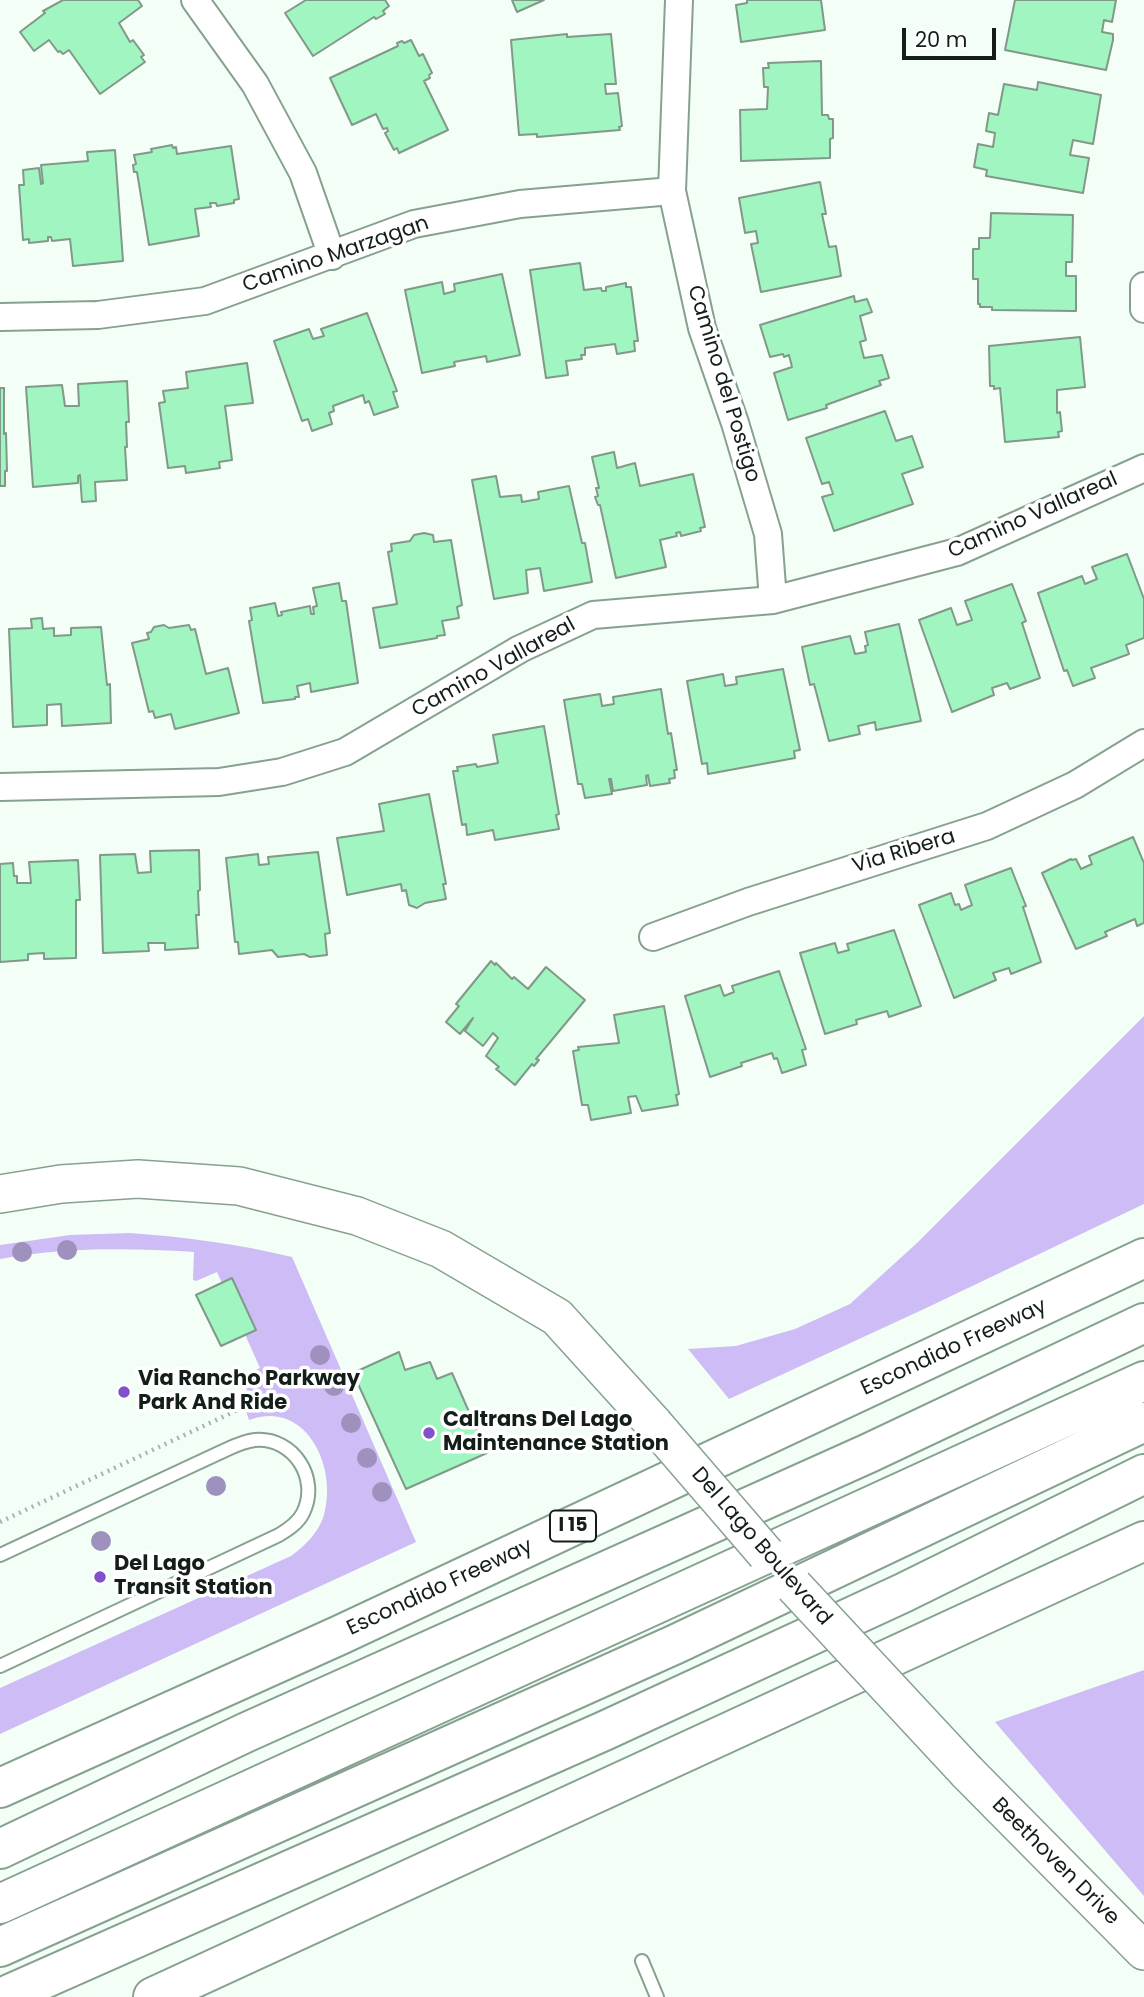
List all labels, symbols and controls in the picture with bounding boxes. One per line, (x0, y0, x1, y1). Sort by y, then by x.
scale bar (906, 14, 1000, 58)
text: 20 m (915, 25, 968, 54)
street label: Camino Marzagan (240, 211, 432, 299)
street label: Camino del Postigo (681, 282, 765, 486)
street label: Camino Vallareal (944, 467, 1122, 565)
street label: Camino Vallareal (408, 613, 580, 723)
street label: Via Ribera (849, 824, 959, 880)
street label: Escondido Freeway (857, 1294, 1051, 1402)
place label: Via Rancho Parkway Park And Ride (138, 1367, 360, 1417)
marker: Via Rancho Parkway Park And Ride (116, 1384, 132, 1400)
place label: Caltrans Del Lago Maintenance Station (443, 1408, 669, 1458)
marker: Caltrans Del Lago Maintenance Station (421, 1425, 437, 1441)
street label: Del Lago Boulevard (686, 1463, 836, 1631)
road number: I 15 (550, 1510, 596, 1542)
street label: Escondido Freeway (343, 1534, 537, 1642)
place label: Del Lago Transit Station (114, 1552, 273, 1602)
marker: Del Lago Transit Station (92, 1569, 108, 1585)
street label: Beethoven Drive (986, 1793, 1124, 1931)

